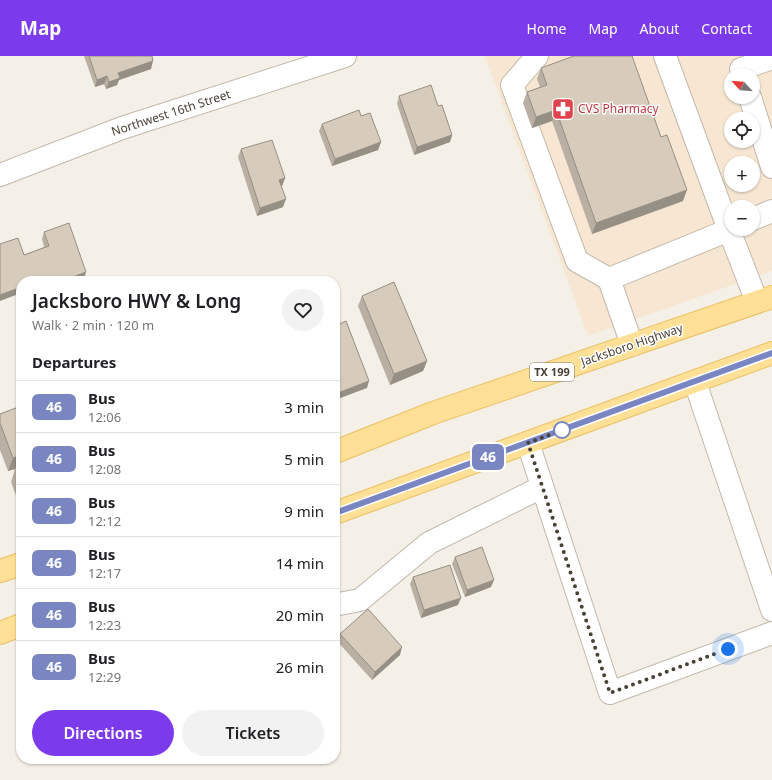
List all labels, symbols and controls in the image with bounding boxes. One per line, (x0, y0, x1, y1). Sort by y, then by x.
text: Map (20, 15, 61, 41)
text: Home (527, 19, 566, 38)
text: Map (588, 19, 618, 38)
text: About (640, 19, 679, 38)
text: Contact (701, 19, 752, 38)
north arrow (724, 68, 760, 104)
map controls (724, 68, 760, 236)
street label: Northwest 16th Street (109, 85, 233, 140)
pharmacy icon: CVS Pharmacy (550, 96, 576, 122)
place label: CVS Pharmacy (578, 100, 660, 117)
button: locate (724, 112, 760, 148)
button: + (724, 156, 760, 192)
button: − (724, 200, 760, 236)
text: Jacksboro HWY & Long (32, 288, 241, 314)
button: heart (282, 289, 324, 331)
text: Walk · 2 min · 120 m (32, 316, 154, 334)
street label: Jacksboro Highway (578, 319, 686, 370)
text: Departures (32, 352, 116, 372)
road number: TX 199 (530, 363, 574, 381)
text: Bus (88, 388, 115, 408)
text: 46 (46, 397, 62, 416)
text: 3 min (284, 397, 324, 417)
text: 12:06 (88, 408, 121, 426)
unlabelled marker (553, 421, 571, 439)
text: Bus (88, 440, 115, 460)
line badge: 46 (470, 444, 506, 470)
text: 46 (480, 447, 496, 466)
text: 46 (46, 449, 62, 468)
text: 5 min (284, 449, 324, 469)
text: 12:08 (88, 460, 121, 478)
text: Bus (88, 492, 115, 512)
text: 46 (46, 501, 62, 520)
text: 9 min (284, 501, 324, 521)
text: 12:12 (88, 512, 121, 530)
text: Bus (88, 544, 115, 564)
text: 46 (46, 553, 62, 572)
text: 14 min (276, 553, 324, 573)
text: 12:17 (88, 564, 121, 582)
text: Bus (88, 596, 115, 616)
text: 46 (46, 605, 62, 624)
text: 20 min (276, 605, 324, 625)
text: 12:23 (88, 616, 121, 634)
your location (718, 639, 738, 659)
text: Bus (88, 648, 115, 668)
text: 46 (46, 657, 62, 676)
text: 26 min (276, 657, 324, 677)
text: 12:29 (88, 668, 121, 686)
button: Directions (32, 710, 174, 756)
button: Tickets (182, 710, 324, 756)

